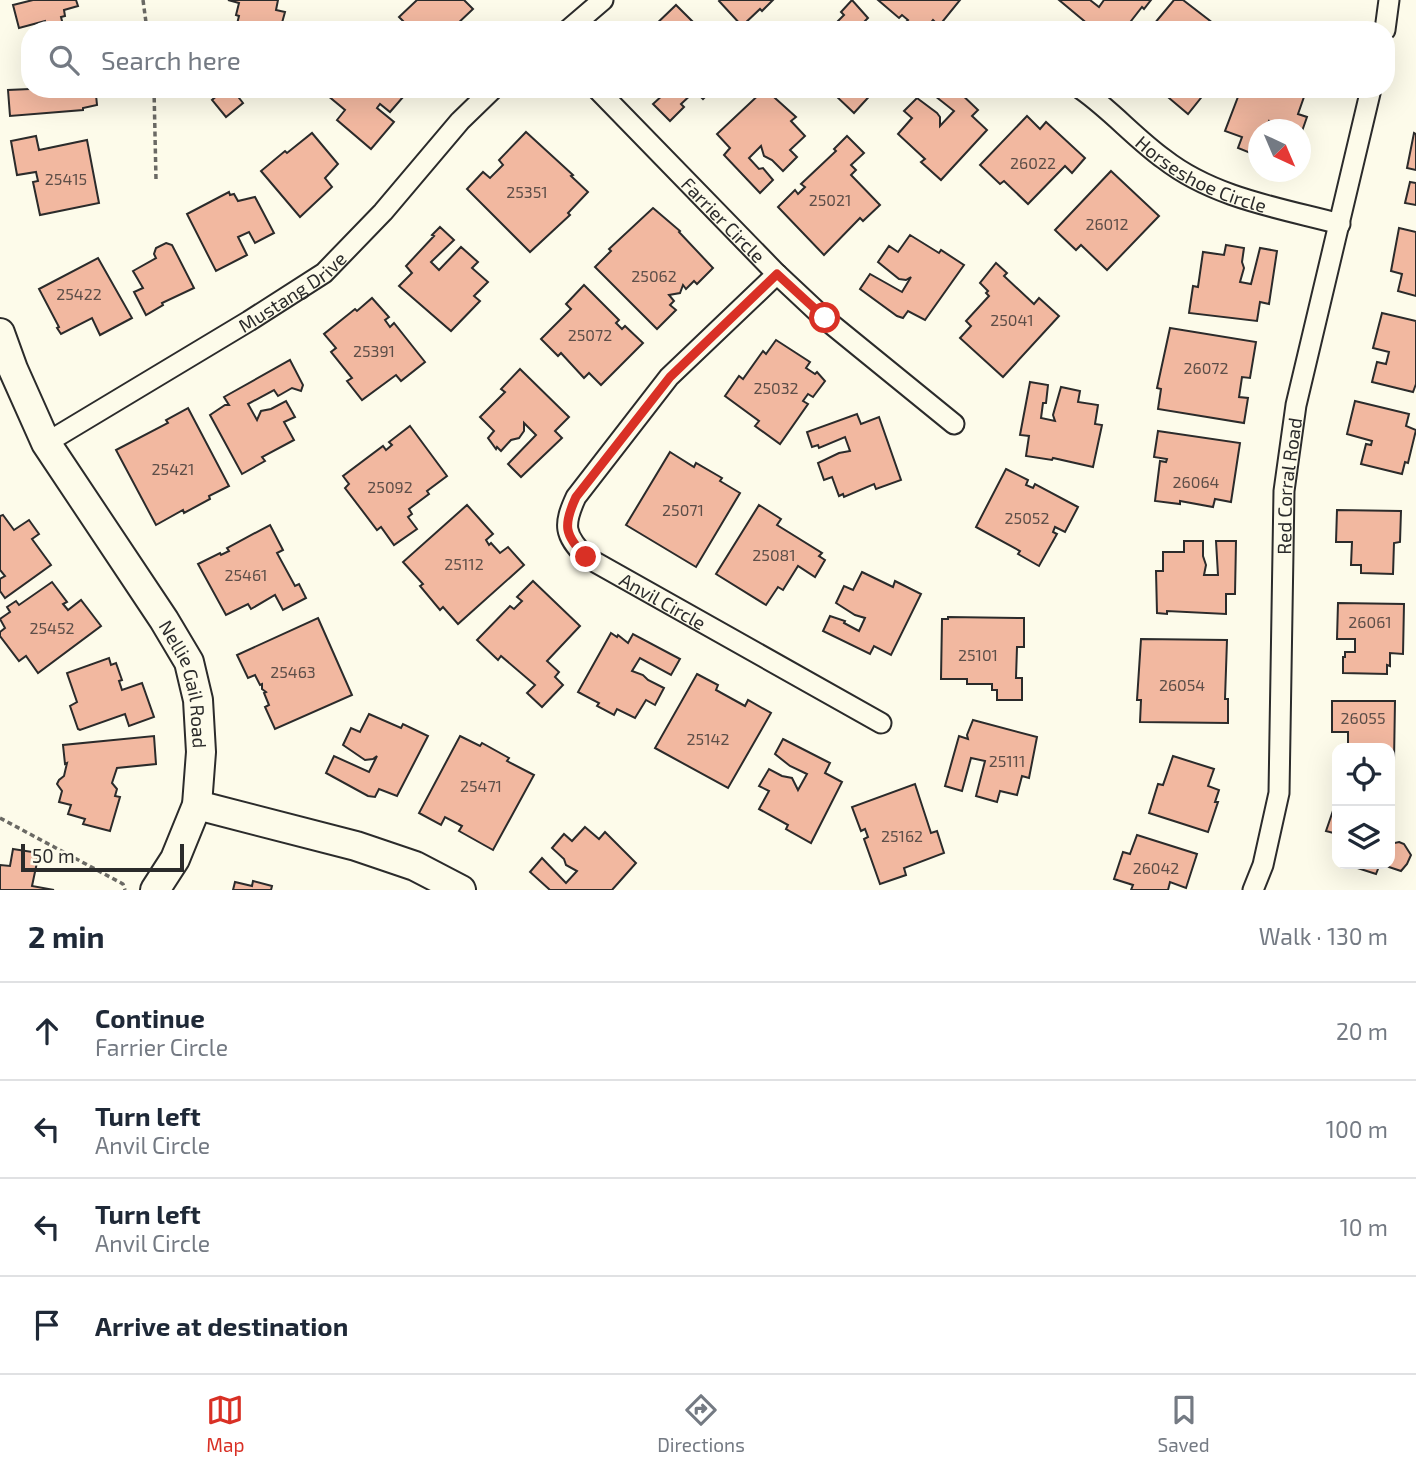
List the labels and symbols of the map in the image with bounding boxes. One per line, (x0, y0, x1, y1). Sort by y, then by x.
north arrow (1248, 119, 1311, 182)
street label: Horseshoe Circle (1132, 130, 1269, 216)
house number: 26022 (1010, 153, 1056, 172)
house number: 25415 (45, 169, 87, 188)
street label: Farrier Circle (677, 172, 771, 267)
house number: 25351 (506, 182, 548, 201)
house number: 25021 (809, 190, 851, 209)
house number: 26012 (1085, 214, 1129, 233)
street label: Mustang Drive (234, 246, 350, 336)
house number: 25062 (631, 266, 677, 285)
house number: 25422 (56, 284, 102, 303)
route start (809, 302, 840, 333)
house number: 25041 (990, 310, 1034, 329)
house number: 25072 (568, 325, 612, 344)
house number: 25391 (353, 341, 395, 360)
house number: 26072 (1184, 358, 1228, 377)
house number: 25032 (753, 378, 799, 397)
street label: Red Corral Road (1271, 416, 1306, 555)
house number: 25421 (152, 459, 194, 478)
house number: 26064 (1173, 472, 1220, 491)
house number: 25092 (367, 477, 413, 496)
house number: 25071 (662, 500, 704, 519)
house number: 25052 (1005, 508, 1049, 527)
route end (570, 541, 601, 572)
house number: 25081 (752, 545, 796, 564)
house number: 25112 (444, 554, 484, 573)
house number: 25461 (225, 565, 267, 584)
street label: Anvil Circle (616, 567, 710, 634)
house number: 26061 (1348, 612, 1392, 631)
street label: Nellie Gail Road (155, 616, 212, 749)
house number: 25452 (30, 618, 74, 637)
house number: 25101 (958, 645, 998, 664)
house number: 25463 (270, 662, 316, 681)
house number: 26054 (1159, 675, 1205, 694)
house number: 26055 (1341, 708, 1385, 727)
house number: 25142 (687, 729, 729, 748)
house number: 25111 (989, 751, 1025, 770)
house number: 25471 (460, 776, 502, 795)
house number: 25162 (881, 826, 923, 845)
scale bar (21, 841, 184, 873)
house number: 26042 (1133, 858, 1179, 877)

